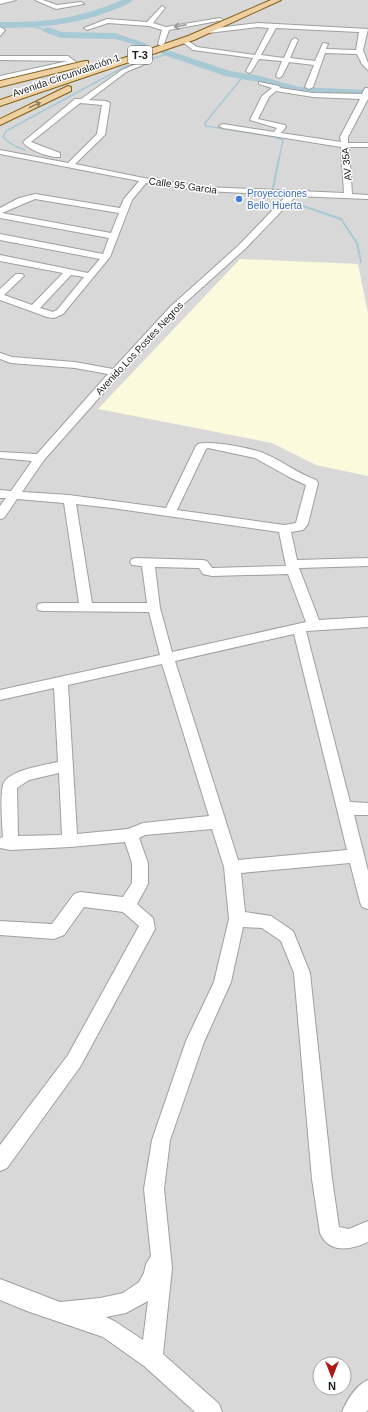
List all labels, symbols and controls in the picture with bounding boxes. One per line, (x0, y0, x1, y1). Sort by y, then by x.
one-way arrow (174, 22, 187, 30)
road number: T-3 (128, 46, 152, 64)
street label: Avenida Circunvalación 1 (11, 52, 122, 99)
one-way arrow (29, 101, 41, 108)
street label: AV 35A (340, 147, 353, 181)
street label: Calle 95 Garcia (148, 175, 218, 196)
place label: Proyecciones Bello Huerta (247, 188, 307, 211)
marker: Proyecciones Bello Huerta (234, 194, 244, 204)
street label: Avenido Los Postes Negros (93, 300, 185, 397)
north arrow (312, 1356, 352, 1396)
text: N (328, 1380, 336, 1392)

